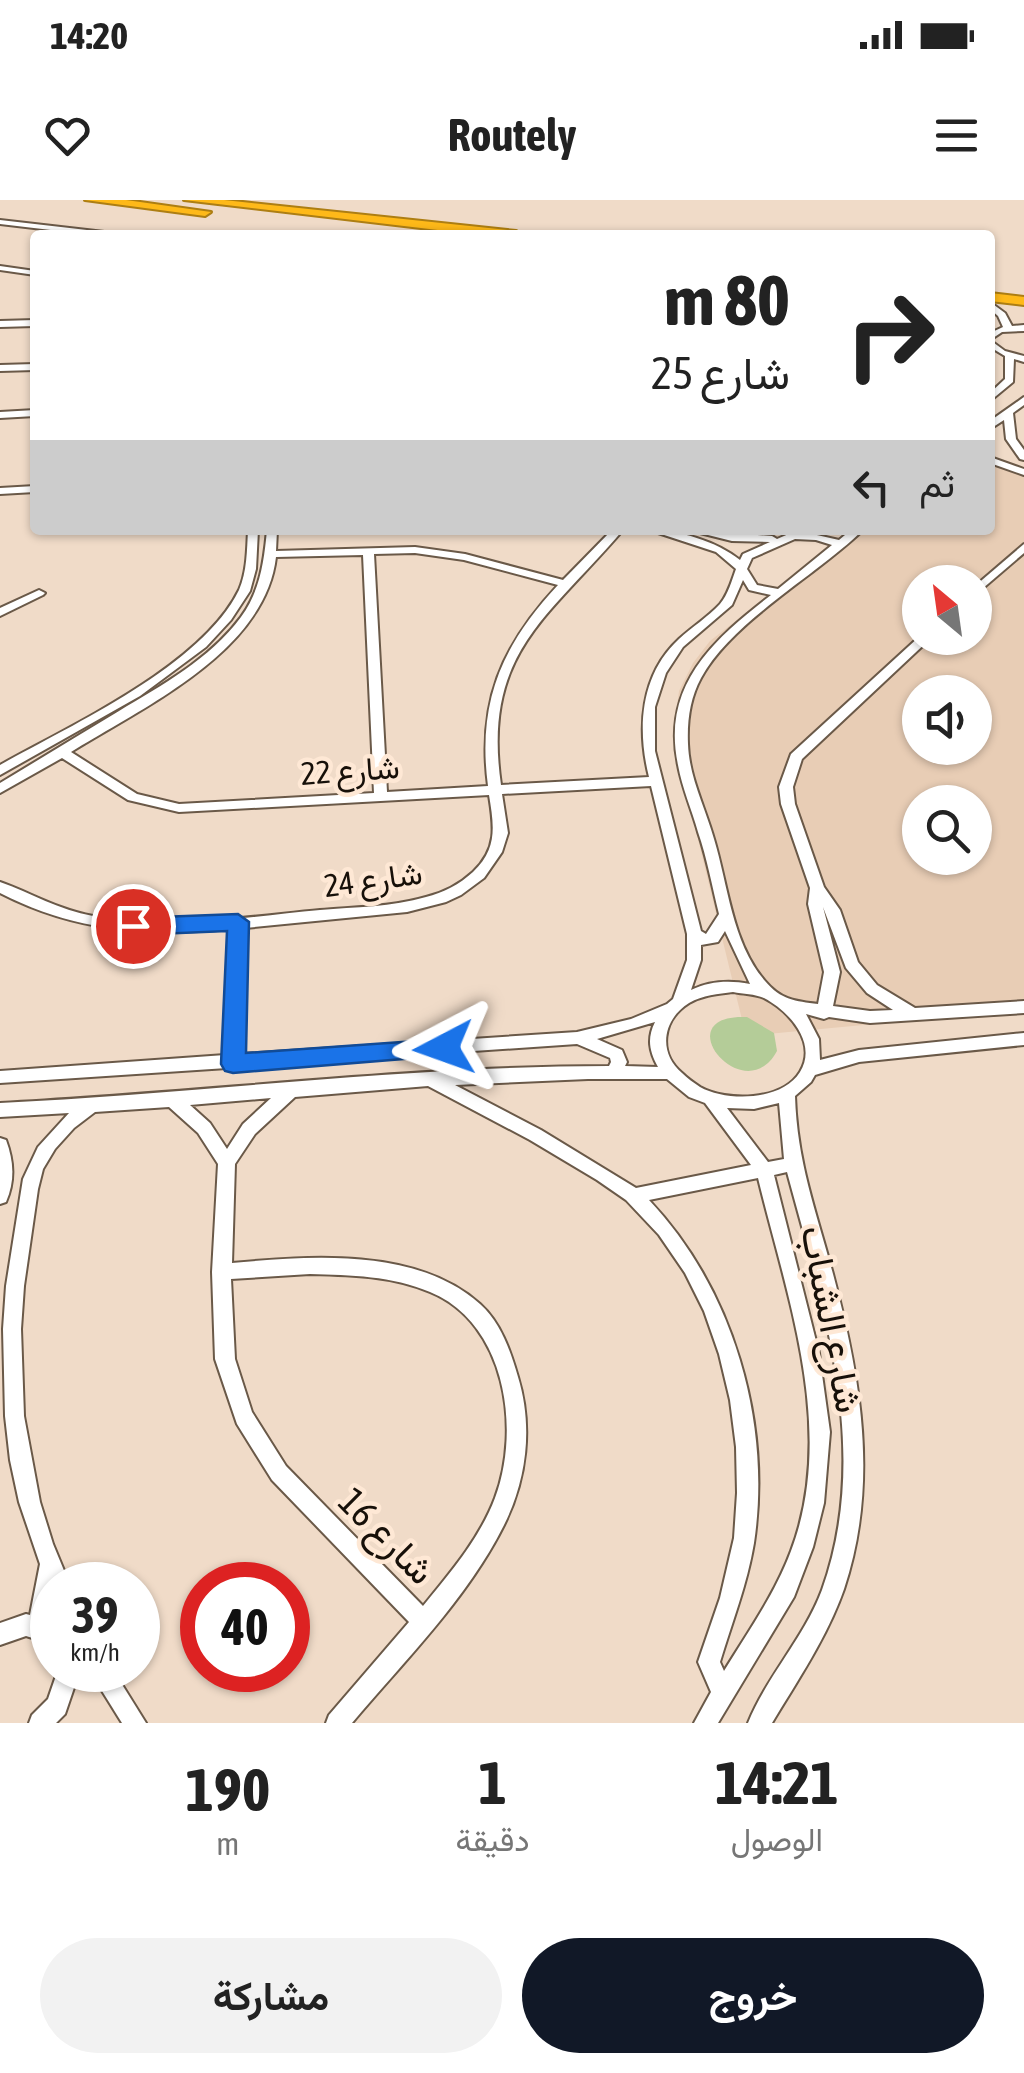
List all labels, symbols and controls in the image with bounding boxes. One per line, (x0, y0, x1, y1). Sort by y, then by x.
text: 14:20 (50, 14, 128, 57)
icon: heart (40, 108, 95, 163)
icon: menu (929, 108, 984, 163)
text: Routely (448, 109, 576, 161)
text: 80 m (664, 260, 790, 340)
icon: right (825, 270, 955, 400)
text: شارع 25 (651, 347, 790, 399)
icon: left (844, 460, 899, 515)
text: ثم (919, 462, 955, 505)
north arrow (902, 565, 992, 655)
map controls (902, 565, 992, 875)
button: sound (902, 675, 992, 765)
street label: شارع 22 (299, 748, 401, 796)
button: search (902, 785, 992, 875)
street label: شارع 24 (321, 854, 425, 908)
pin (91, 884, 176, 969)
icon: arrive (106, 899, 161, 954)
position arrow (392, 996, 496, 1100)
street label: شارع الشباب (788, 1222, 871, 1417)
street label: شارع 16 (327, 1479, 444, 1596)
speed limit sign: 40 (180, 1562, 310, 1692)
text: 39 (71, 1586, 118, 1644)
text: km/h (70, 1638, 120, 1666)
text: 1 (478, 1748, 507, 1817)
text: 14:21 (715, 1748, 839, 1817)
text: 190 (185, 1755, 270, 1824)
text: دقيقة (456, 1821, 530, 1858)
text: الوصول (731, 1821, 823, 1858)
text: m (216, 1825, 239, 1862)
button: مشاركة (40, 1938, 502, 2053)
button: خروج (522, 1938, 984, 2053)

